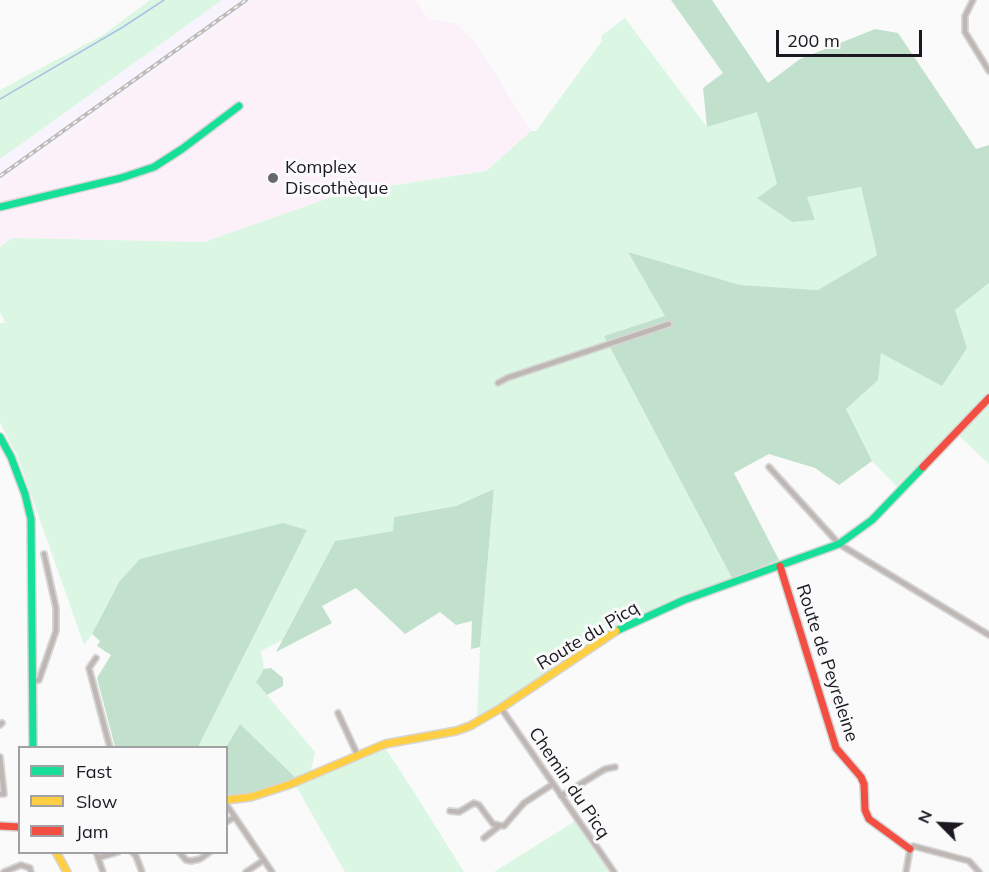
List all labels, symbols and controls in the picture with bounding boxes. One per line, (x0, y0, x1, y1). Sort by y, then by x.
scale bar (779, 18, 924, 56)
text: 200 m (787, 29, 840, 52)
place label: Komplex Discothèque (285, 157, 388, 200)
marker: Komplex Discothèque (266, 171, 280, 185)
street label: Route de Peyreleine (791, 582, 863, 744)
street label: Route du Picq (533, 597, 643, 675)
street label: Chemin du Picq (524, 723, 614, 843)
legend (18, 746, 228, 854)
text: Fast (76, 760, 112, 783)
text: Slow (76, 790, 117, 813)
north arrow (911, 794, 971, 854)
text: N (913, 807, 936, 826)
text: Jam (76, 820, 109, 843)

